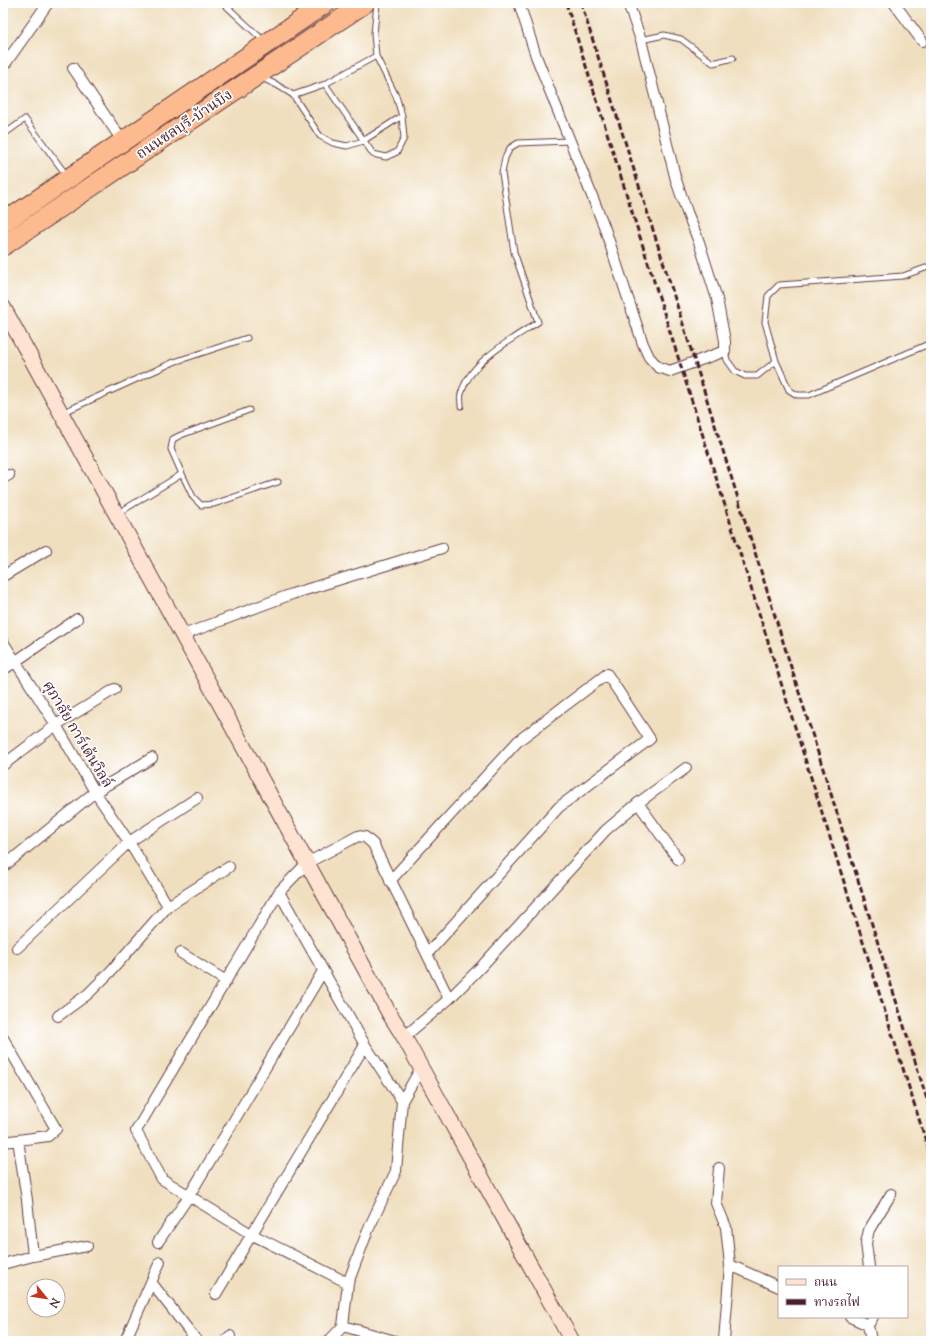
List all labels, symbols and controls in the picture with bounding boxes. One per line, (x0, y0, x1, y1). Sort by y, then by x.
street label: ถนนชลบุรี-บ้านบึง (132, 85, 237, 165)
street label: ศุภาลัย การ์เด้นวิลล์ (36, 677, 118, 792)
legend (778, 1266, 908, 1318)
text: ถนน (814, 1274, 837, 1292)
north arrow (26, 1278, 66, 1318)
text: ทางรถไฟ (814, 1293, 860, 1312)
text: N (45, 1294, 63, 1310)

